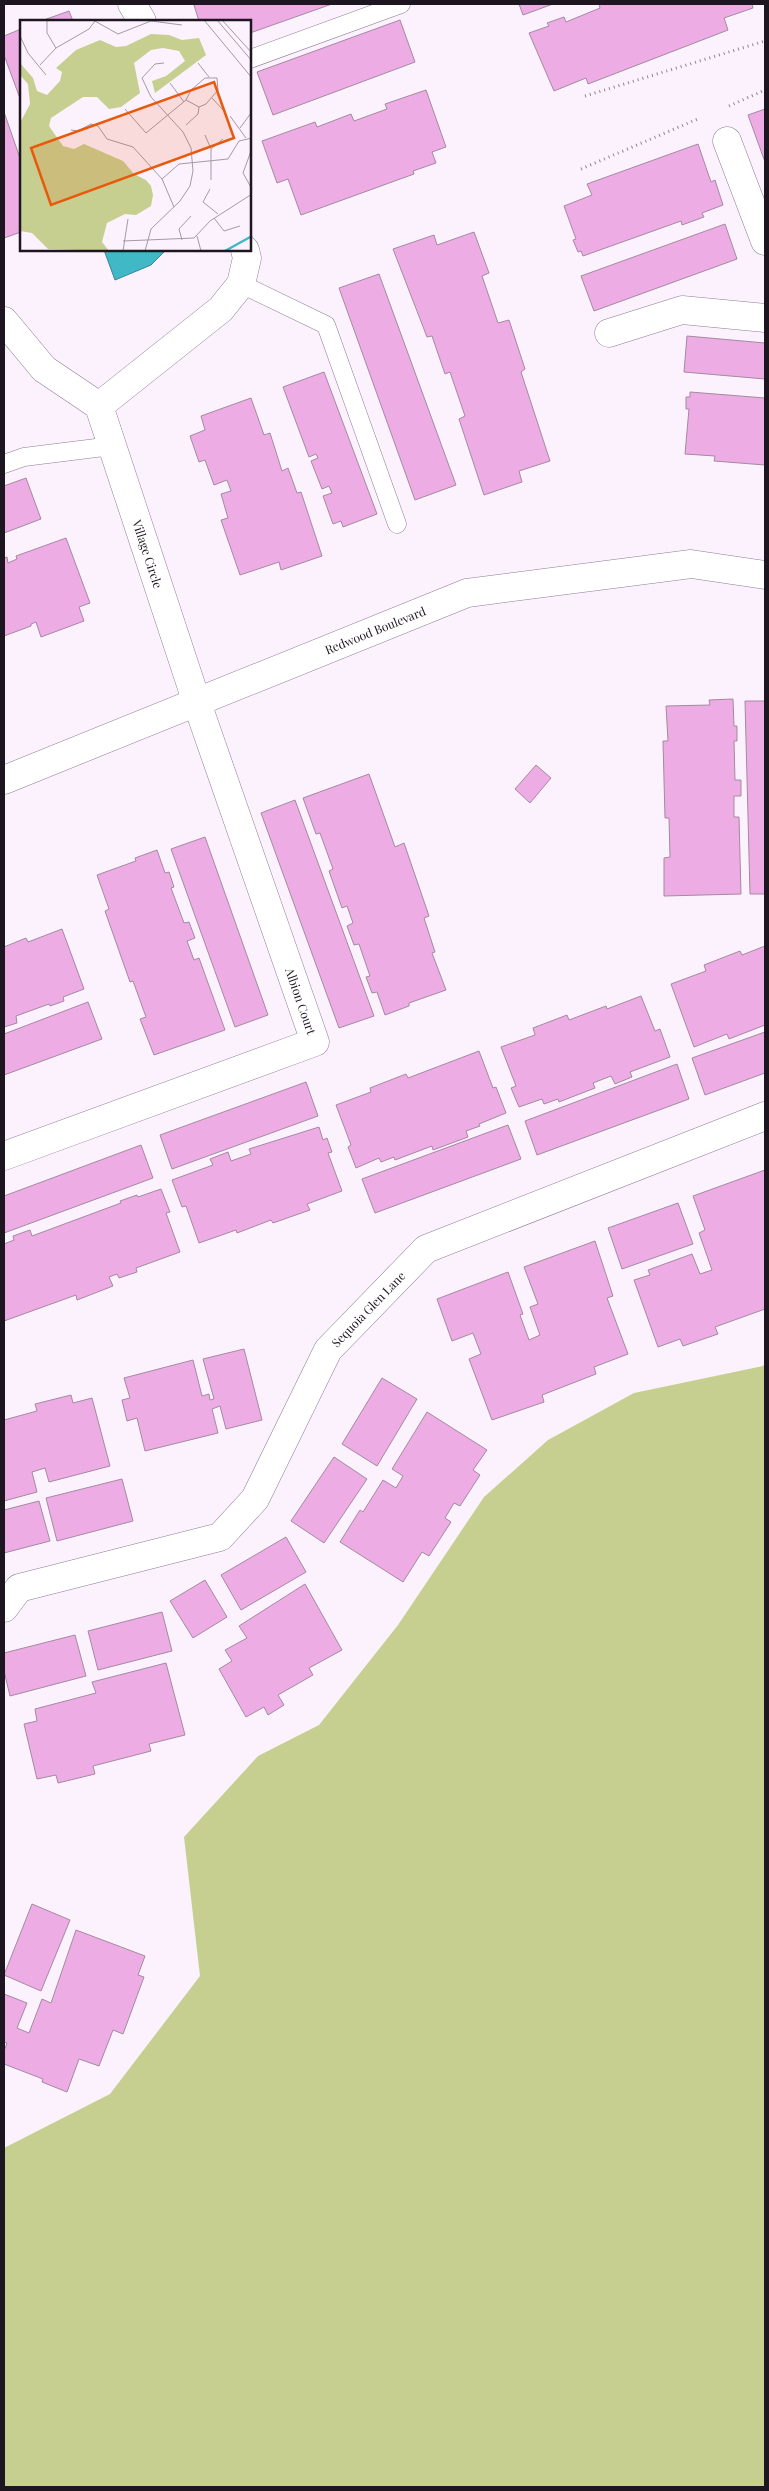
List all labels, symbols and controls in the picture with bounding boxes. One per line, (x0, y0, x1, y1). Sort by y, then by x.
inset map (20, 20, 251, 251)
street label: Village Circle (129, 517, 167, 590)
street label: Redwood Boulevard (322, 602, 428, 658)
street label: Albion Court (282, 965, 320, 1037)
street label: Sequoia Glen Lane (328, 1268, 408, 1350)

